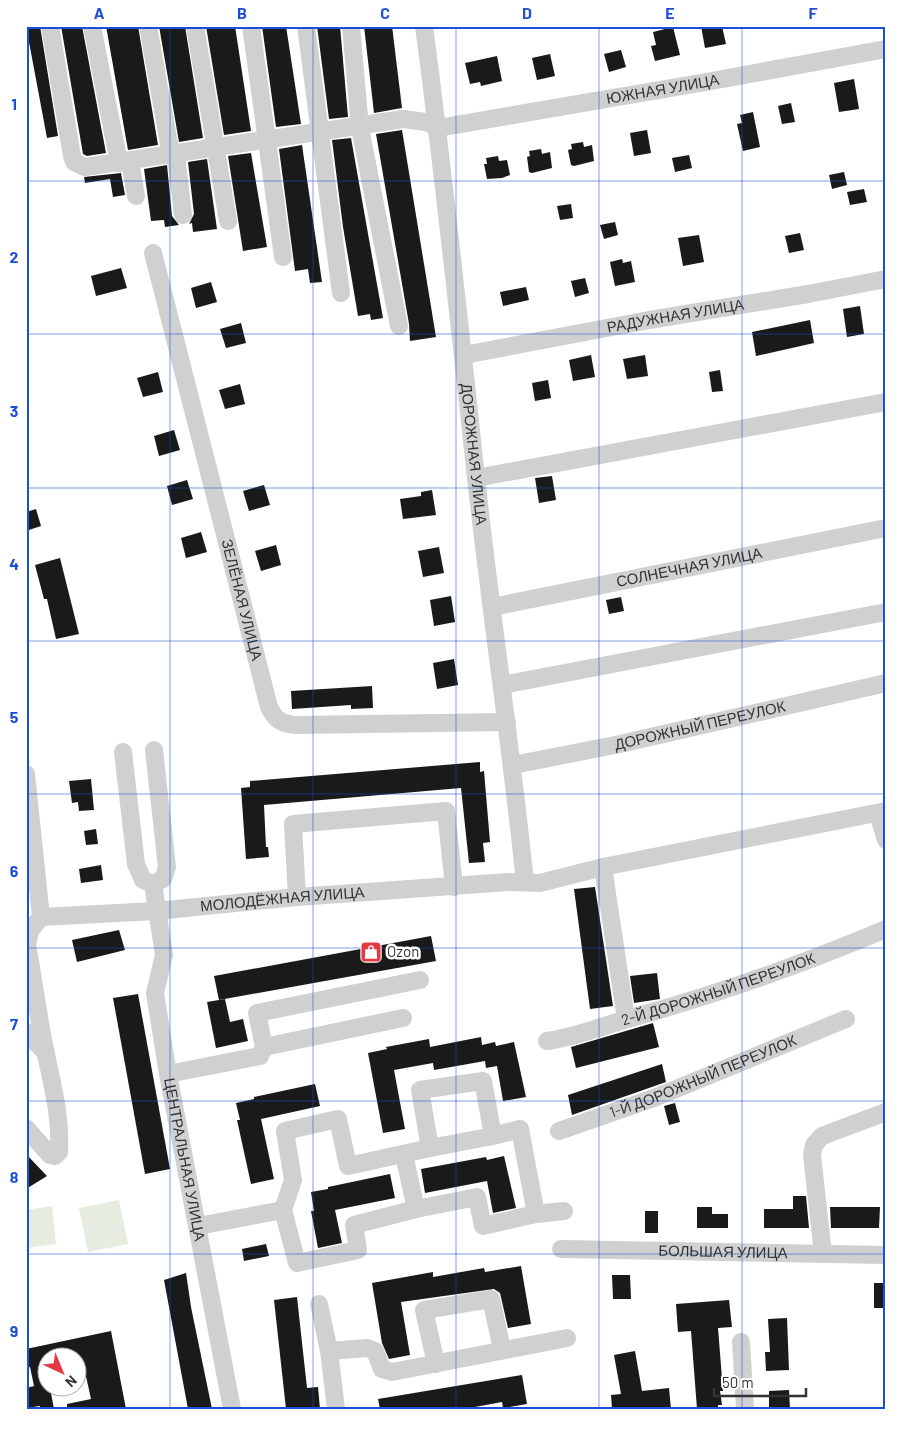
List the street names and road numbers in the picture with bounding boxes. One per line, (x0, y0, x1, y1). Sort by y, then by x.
street label: ЮЖНАЯ УЛИЦА (605, 70, 720, 107)
street label: РАДУЖНАЯ УЛИЦА (605, 295, 745, 336)
street label: ДОРОЖНАЯ УЛИЦА (458, 382, 491, 526)
street label: ЗЕЛЁНАЯ УЛИЦА (218, 537, 267, 662)
street label: СОЛНЕЧНАЯ УЛИЦА (614, 543, 763, 590)
street label: ДОРОЖНЫЙ ПЕРЕУЛОК (613, 696, 787, 753)
street label: МОЛОДЁЖНАЯ УЛИЦА (199, 882, 365, 915)
street label: 2-Й ДОРОЖНЫЙ ПЕРЕУЛОК (619, 948, 817, 1028)
street label: 1-Й ДОРОЖНЫЙ ПЕРЕУЛОК (607, 1030, 799, 1121)
street label: ЦЕНТРАЛЬНАЯ УЛИЦА (161, 1076, 210, 1242)
street label: БОЛЬШАЯ УЛИЦА (658, 1241, 788, 1261)

